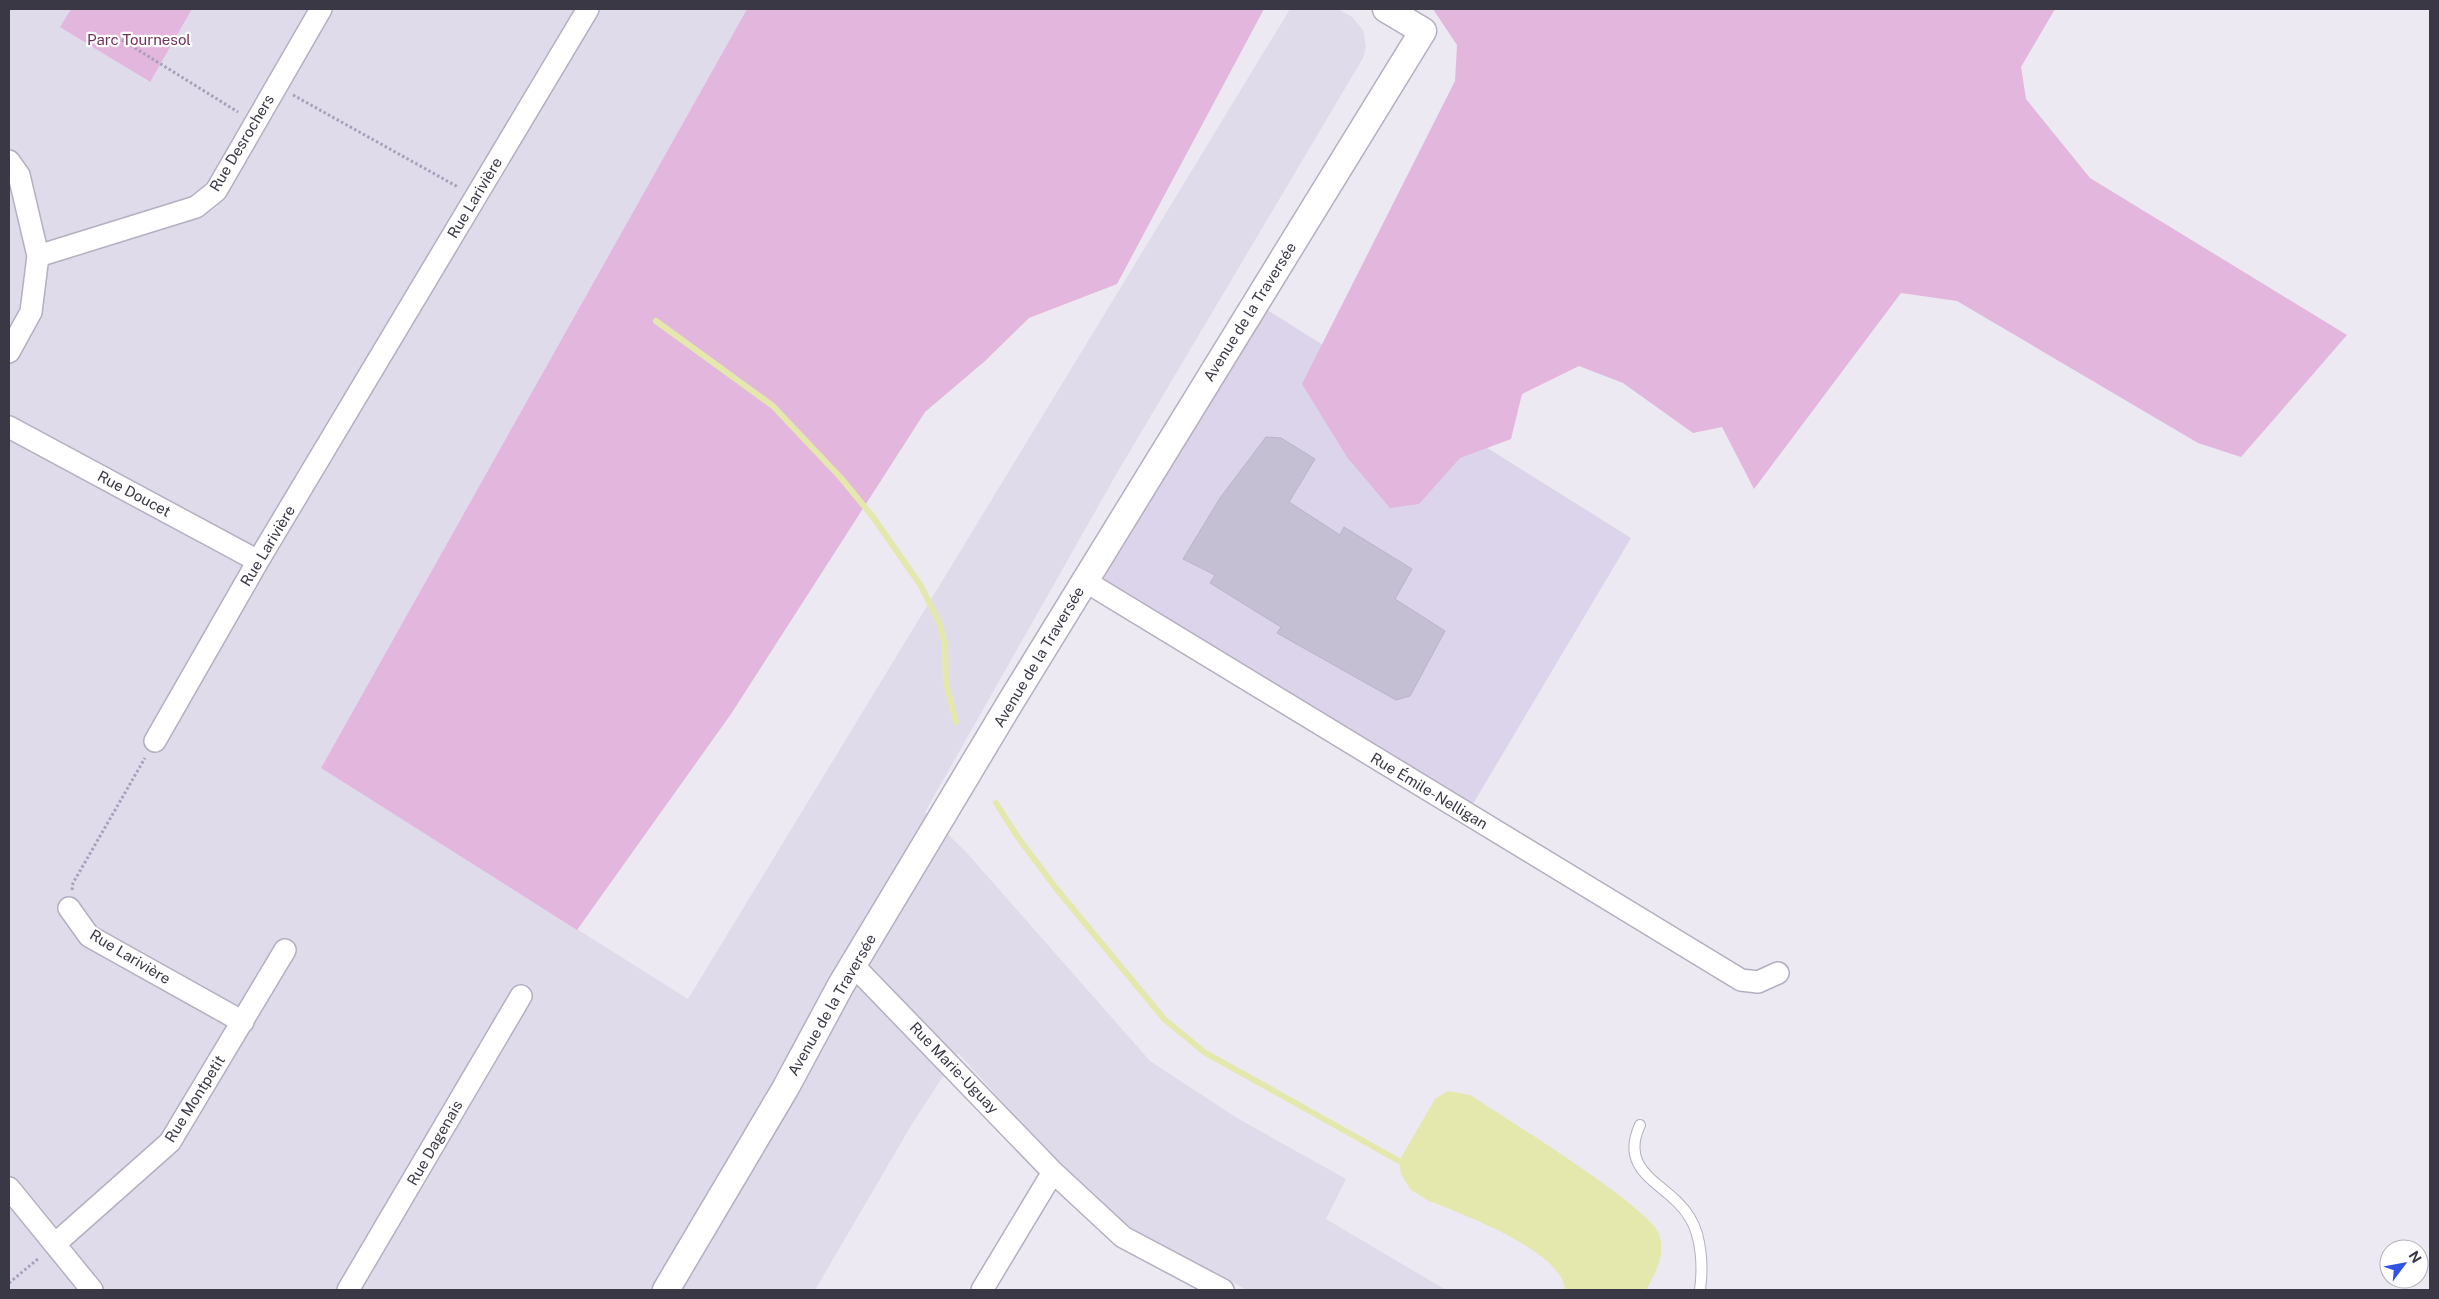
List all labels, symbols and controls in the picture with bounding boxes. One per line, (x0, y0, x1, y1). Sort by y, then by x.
park label: Parc Tournesol (87, 31, 191, 48)
street label: Rue Desrochers (206, 91, 277, 194)
street label: Rue Larivière (444, 154, 505, 241)
street label: Avenue de la Traversée (1200, 239, 1299, 384)
street label: Rue Doucet (95, 467, 174, 520)
street label: Rue Larivière (237, 502, 298, 589)
street label: Avenue de la Traversée (990, 584, 1087, 730)
street label: Rue Émile-Nelligan (1368, 749, 1491, 832)
street label: Rue Larivière (87, 926, 174, 987)
street label: Avenue de la Traversée (784, 931, 879, 1079)
street label: Rue Marie-Uguay (906, 1018, 1002, 1117)
street label: Rue Montpetit (161, 1052, 228, 1145)
street label: Rue Dagenais (403, 1097, 466, 1188)
north arrow (2379, 1239, 2429, 1289)
text: N (2405, 1248, 2425, 1266)

